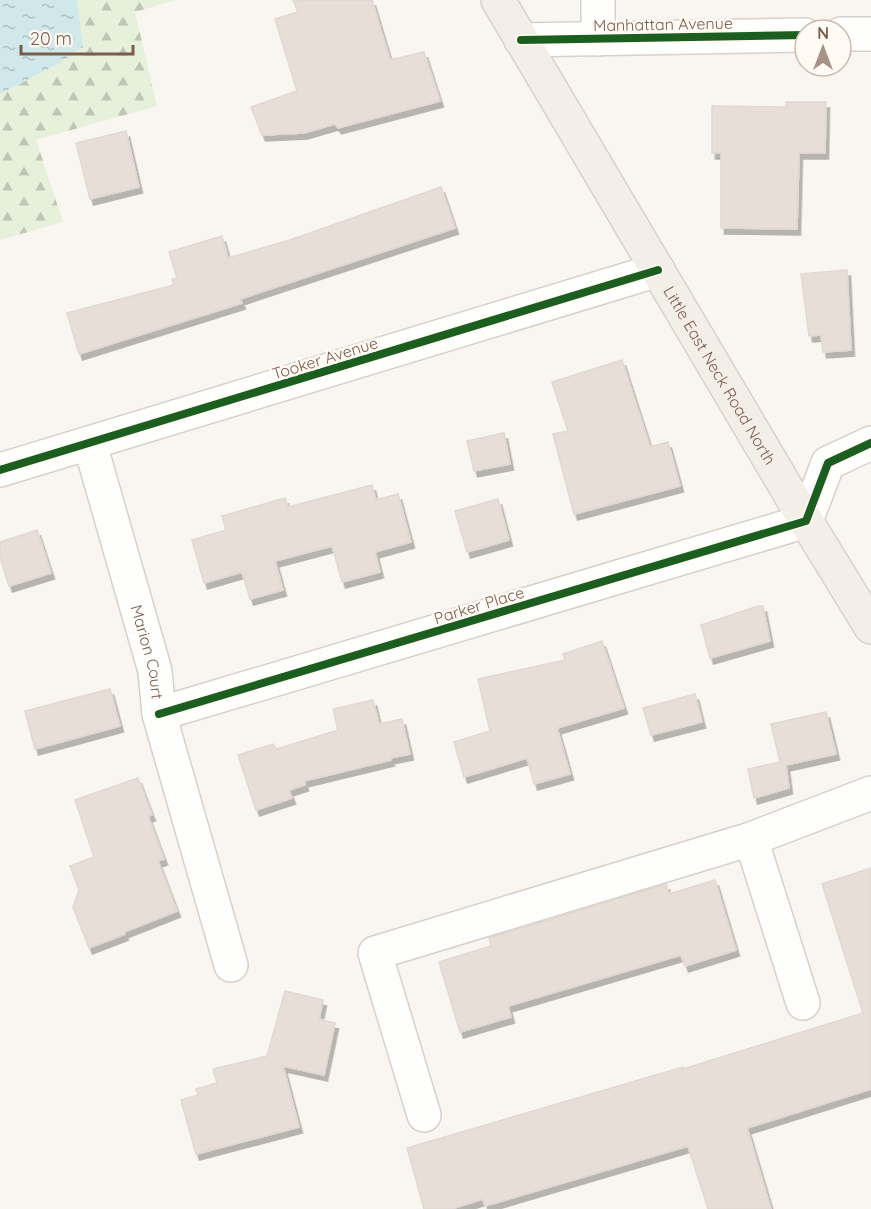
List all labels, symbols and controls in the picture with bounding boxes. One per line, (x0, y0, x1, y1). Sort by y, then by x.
street label: Manhattan Avenue (593, 13, 733, 35)
scale bar (21, 18, 134, 56)
north arrow (793, 18, 853, 78)
text: N (817, 23, 829, 43)
text: 20 m (30, 27, 72, 50)
street label: Little East Neck Road North (659, 282, 780, 468)
street label: Tooker Avenue (270, 332, 380, 384)
street label: Parker Place (431, 582, 527, 628)
street label: Marion Court (127, 602, 168, 700)

